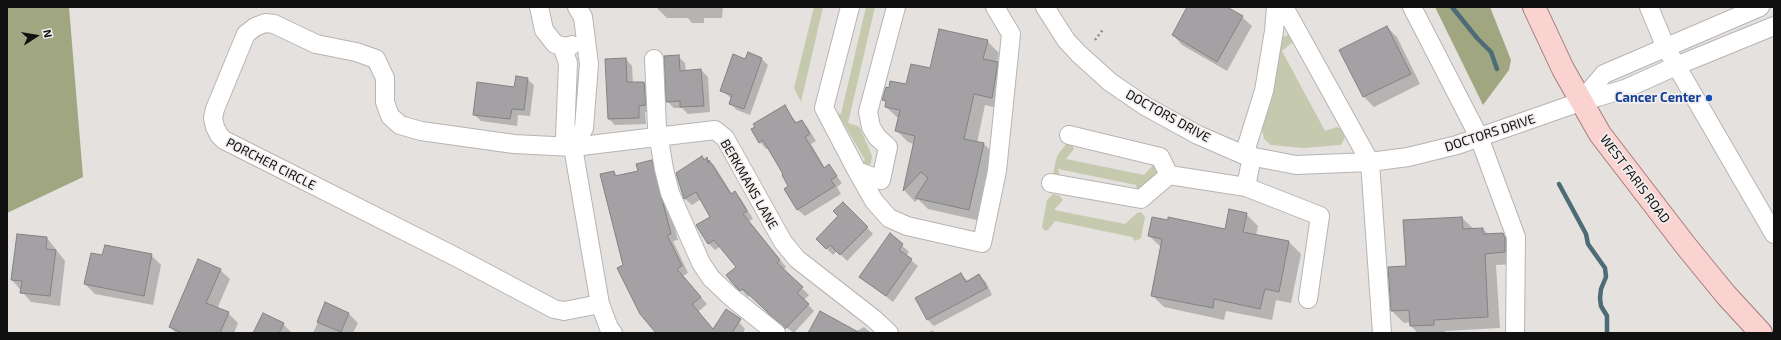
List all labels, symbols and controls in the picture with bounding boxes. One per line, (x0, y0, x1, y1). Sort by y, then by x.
north arrow (16, 16, 56, 56)
text: N (41, 28, 55, 39)
street label: DOCTORS DRIVE (1123, 86, 1213, 146)
place label: Cancer Center (1615, 90, 1701, 106)
marker: Cancer Center (1704, 93, 1714, 103)
street label: DOCTORS DRIVE (1443, 111, 1537, 155)
street label: WEST FARIS ROAD (1597, 132, 1673, 226)
street label: PORCHER CIRCLE (223, 135, 319, 193)
street label: BERKMANS LANE (717, 136, 781, 232)

